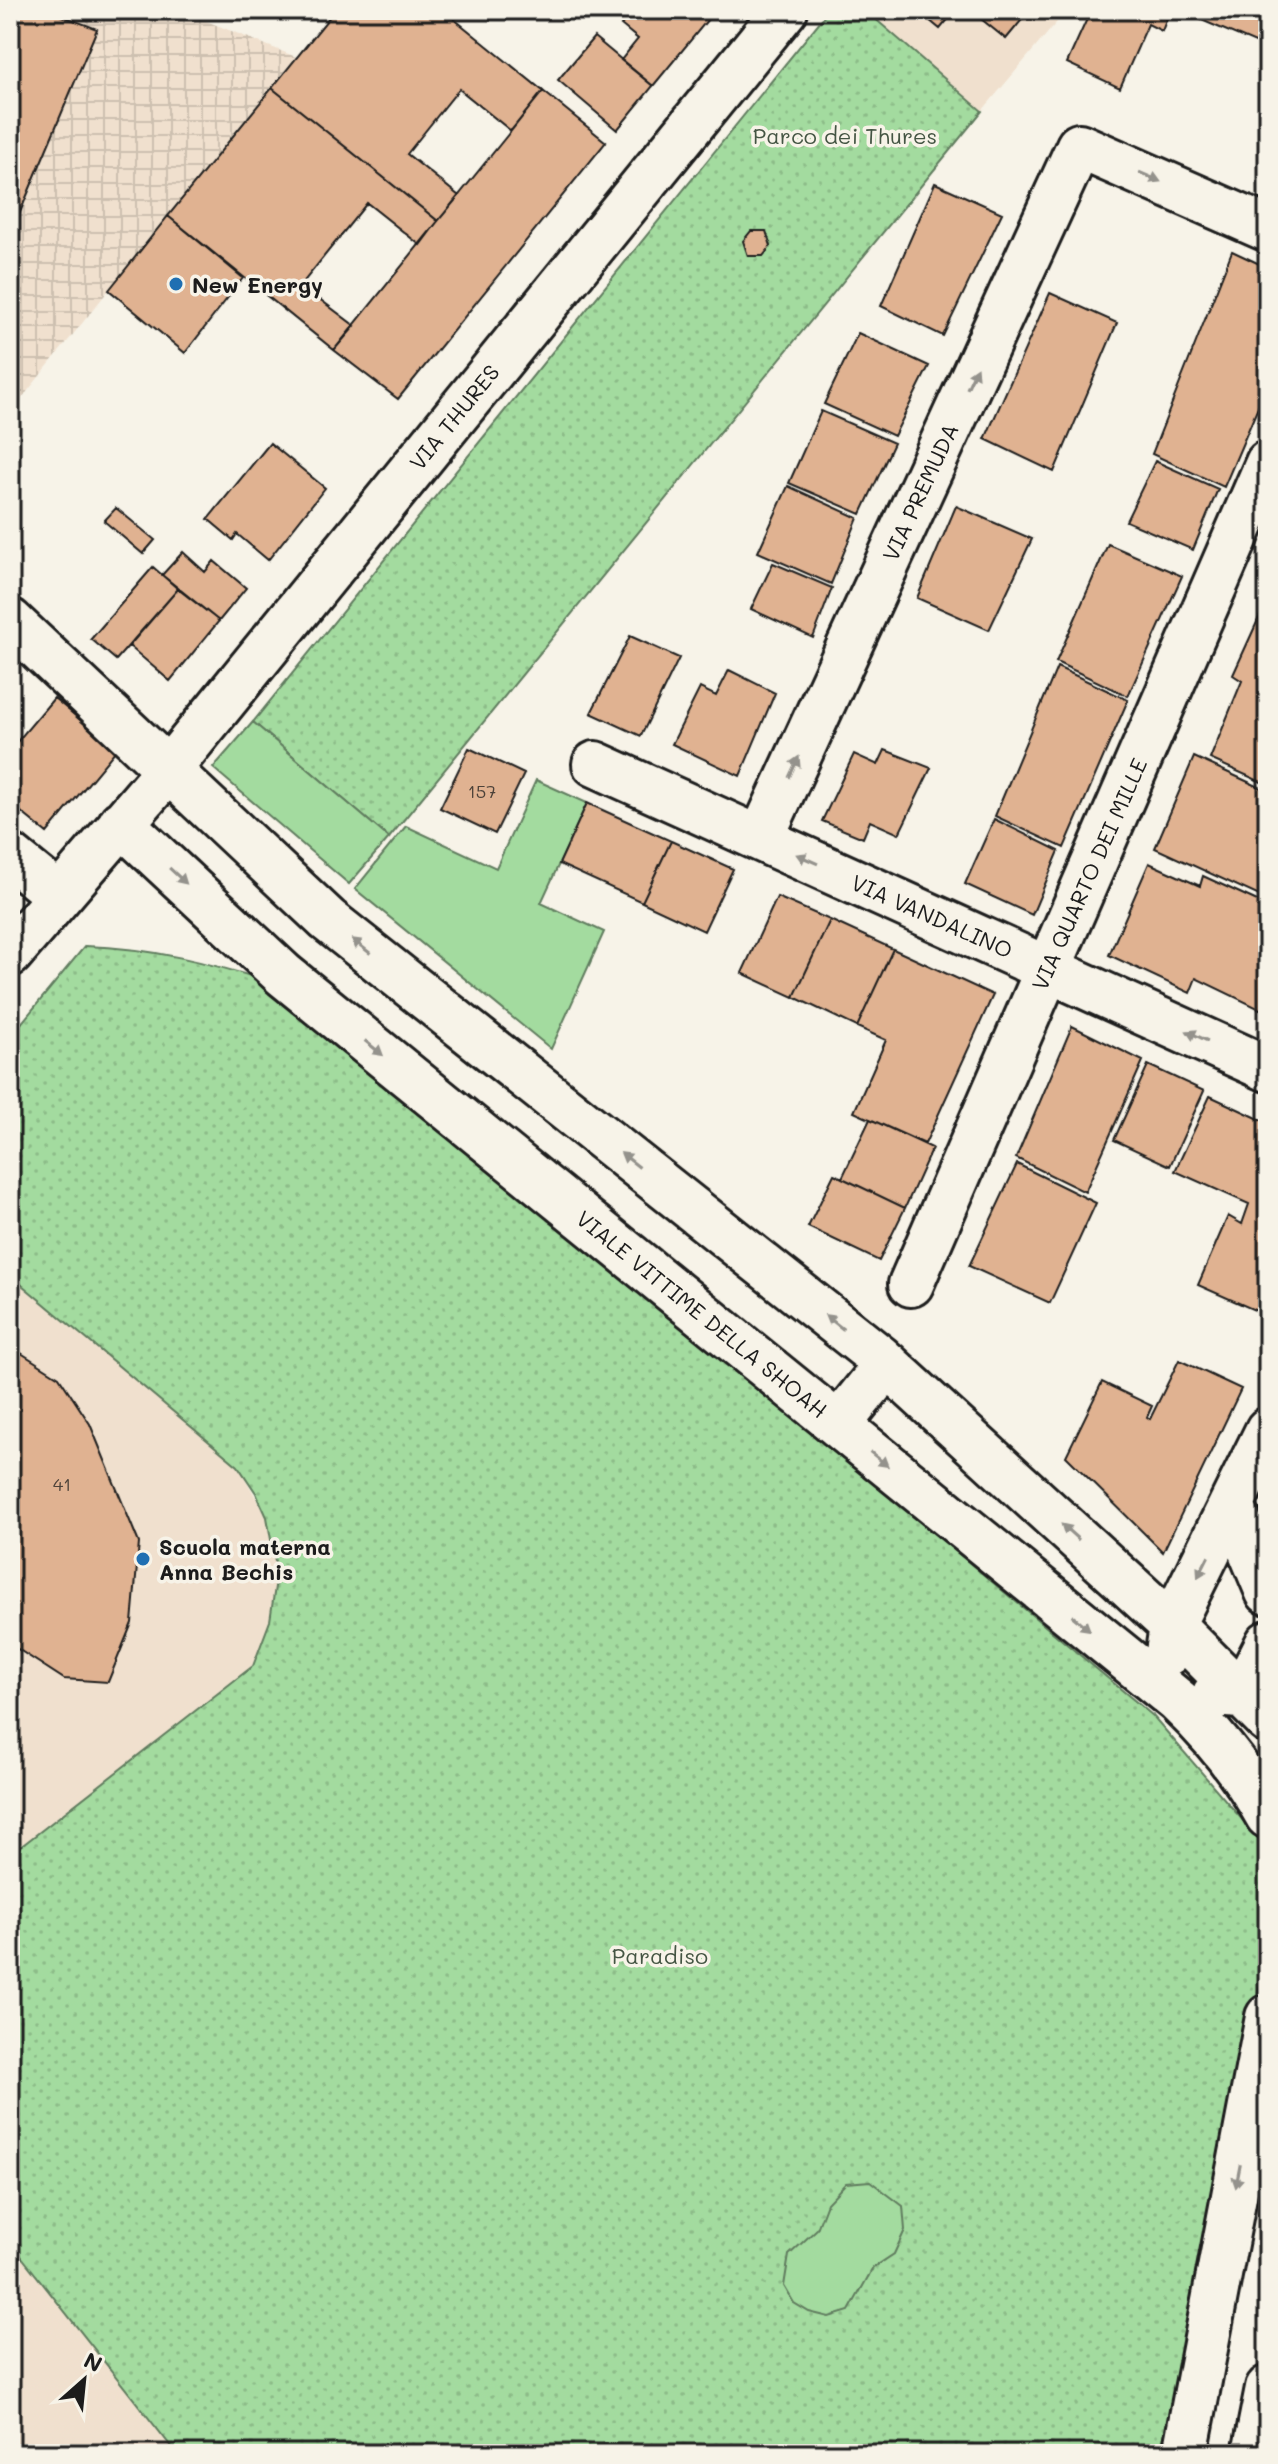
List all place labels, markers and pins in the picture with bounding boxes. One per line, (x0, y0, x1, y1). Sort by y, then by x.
place label: New Energy (192, 270, 323, 299)
marker: New Energy (167, 275, 185, 293)
place label: Scuola materna Anna Bechis (159, 1532, 331, 1586)
marker: Scuola materna Anna Bechis (134, 1550, 152, 1568)

